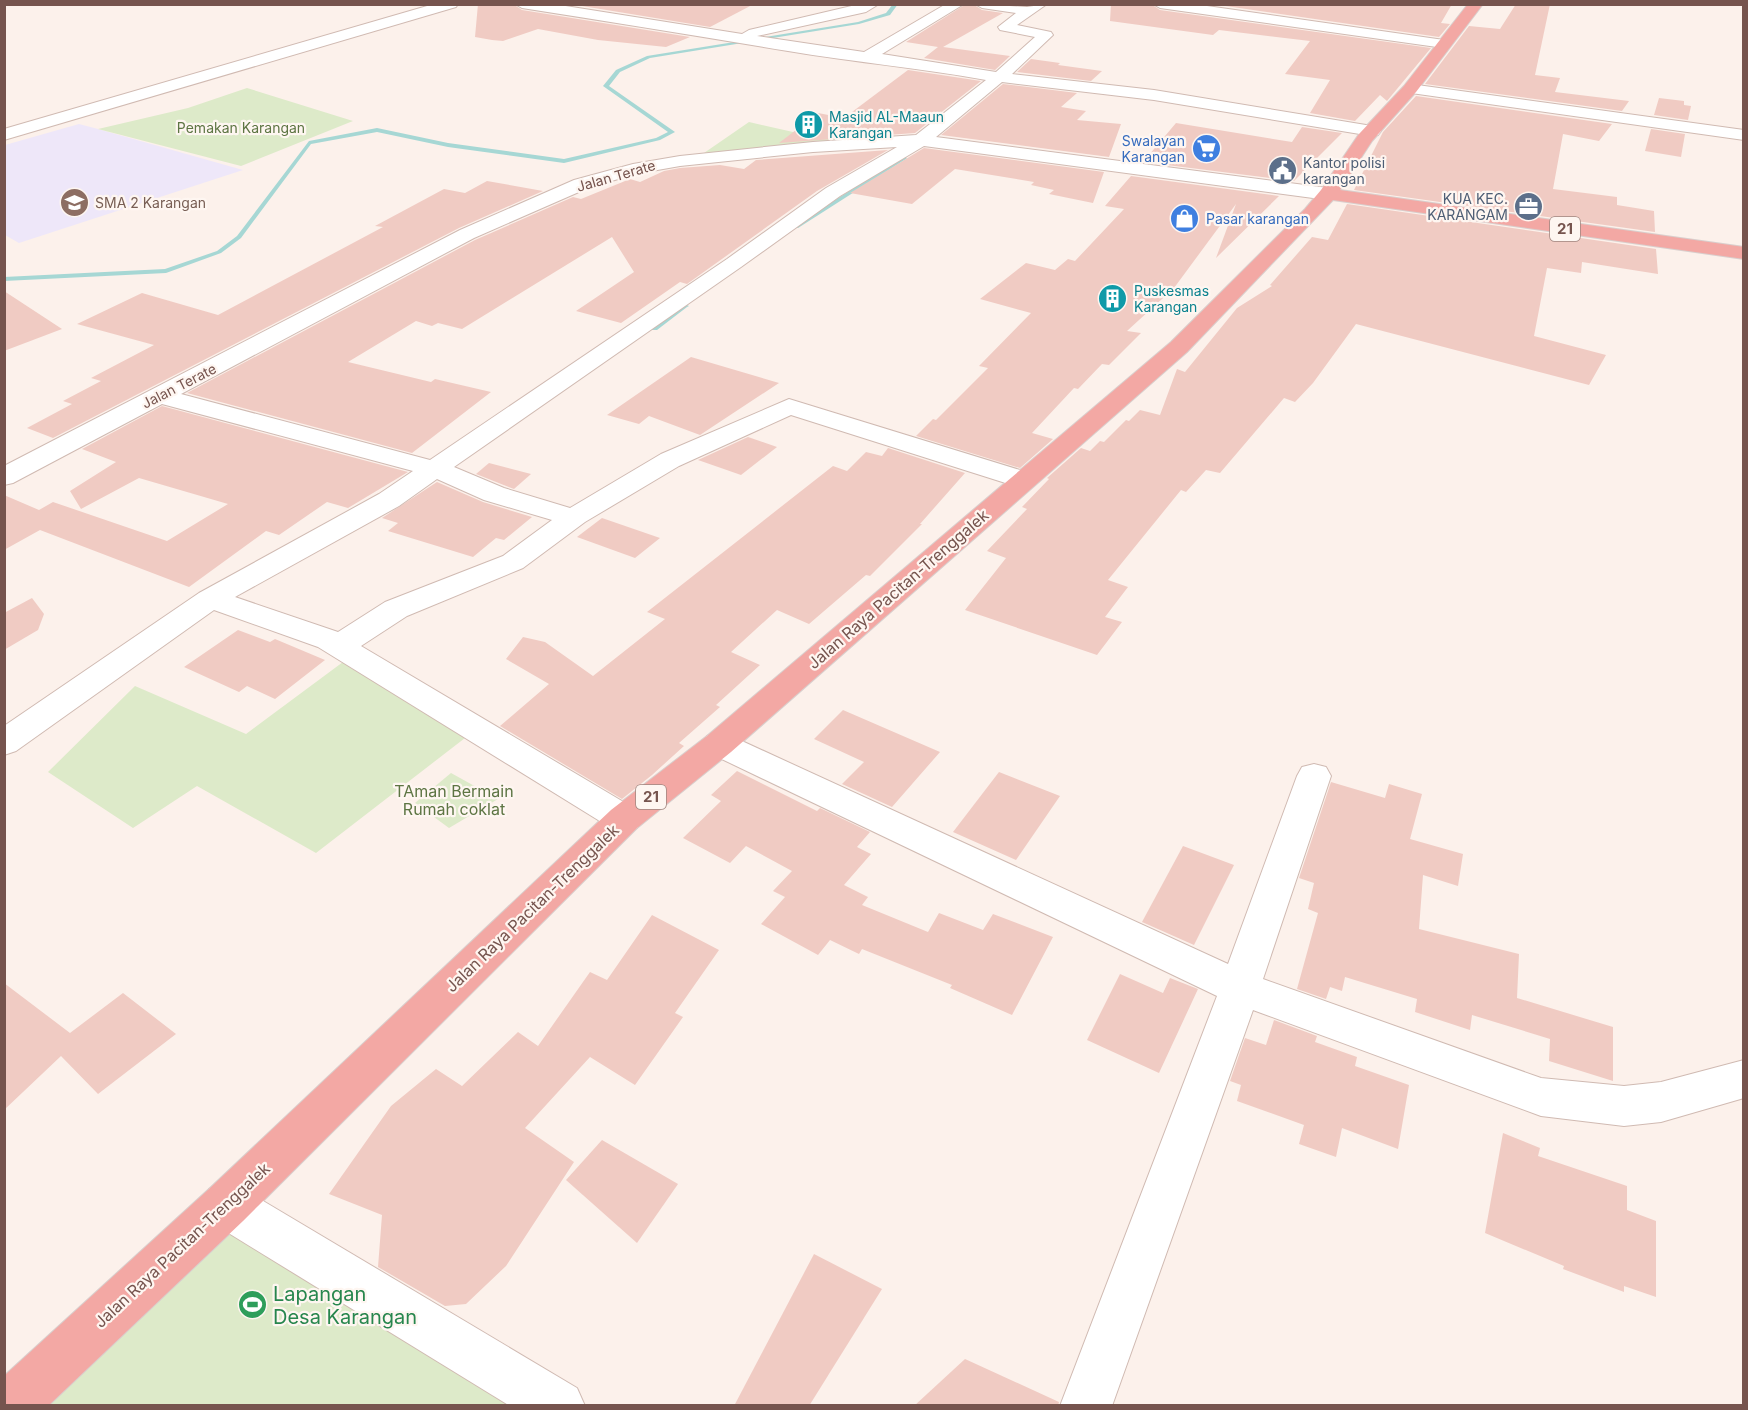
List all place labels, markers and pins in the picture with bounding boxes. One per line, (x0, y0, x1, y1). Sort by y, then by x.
place label: Masjid AL-Maaun Karangan (829, 108, 944, 141)
building icon: Masjid AL-Maaun Karangan (792, 109, 824, 141)
place label: Swalayan Karangan (1122, 132, 1185, 165)
supermarket icon: Swalayan Karangan (1190, 133, 1222, 165)
place label: Kantor polisi karangan (1303, 154, 1385, 187)
public building icon: Kantor polisi karangan (1266, 155, 1298, 187)
school or university icon: SMA 2 Karangan (58, 187, 90, 219)
place label: KUA KEC. KARANGAM (1427, 190, 1508, 223)
office icon: KUA KEC. KARANGAM (1513, 191, 1545, 223)
place label: SMA 2 Karangan (95, 194, 206, 211)
shop icon: Pasar karangan (1169, 203, 1201, 235)
place label: Pasar karangan (1206, 210, 1309, 227)
place label: Puskesmas Karangan (1134, 282, 1209, 315)
building icon: Puskesmas Karangan (1097, 283, 1129, 315)
place label: Lapangan Desa Karangan (273, 1282, 417, 1329)
sports icon: Lapangan Desa Karangan (236, 1289, 268, 1321)

